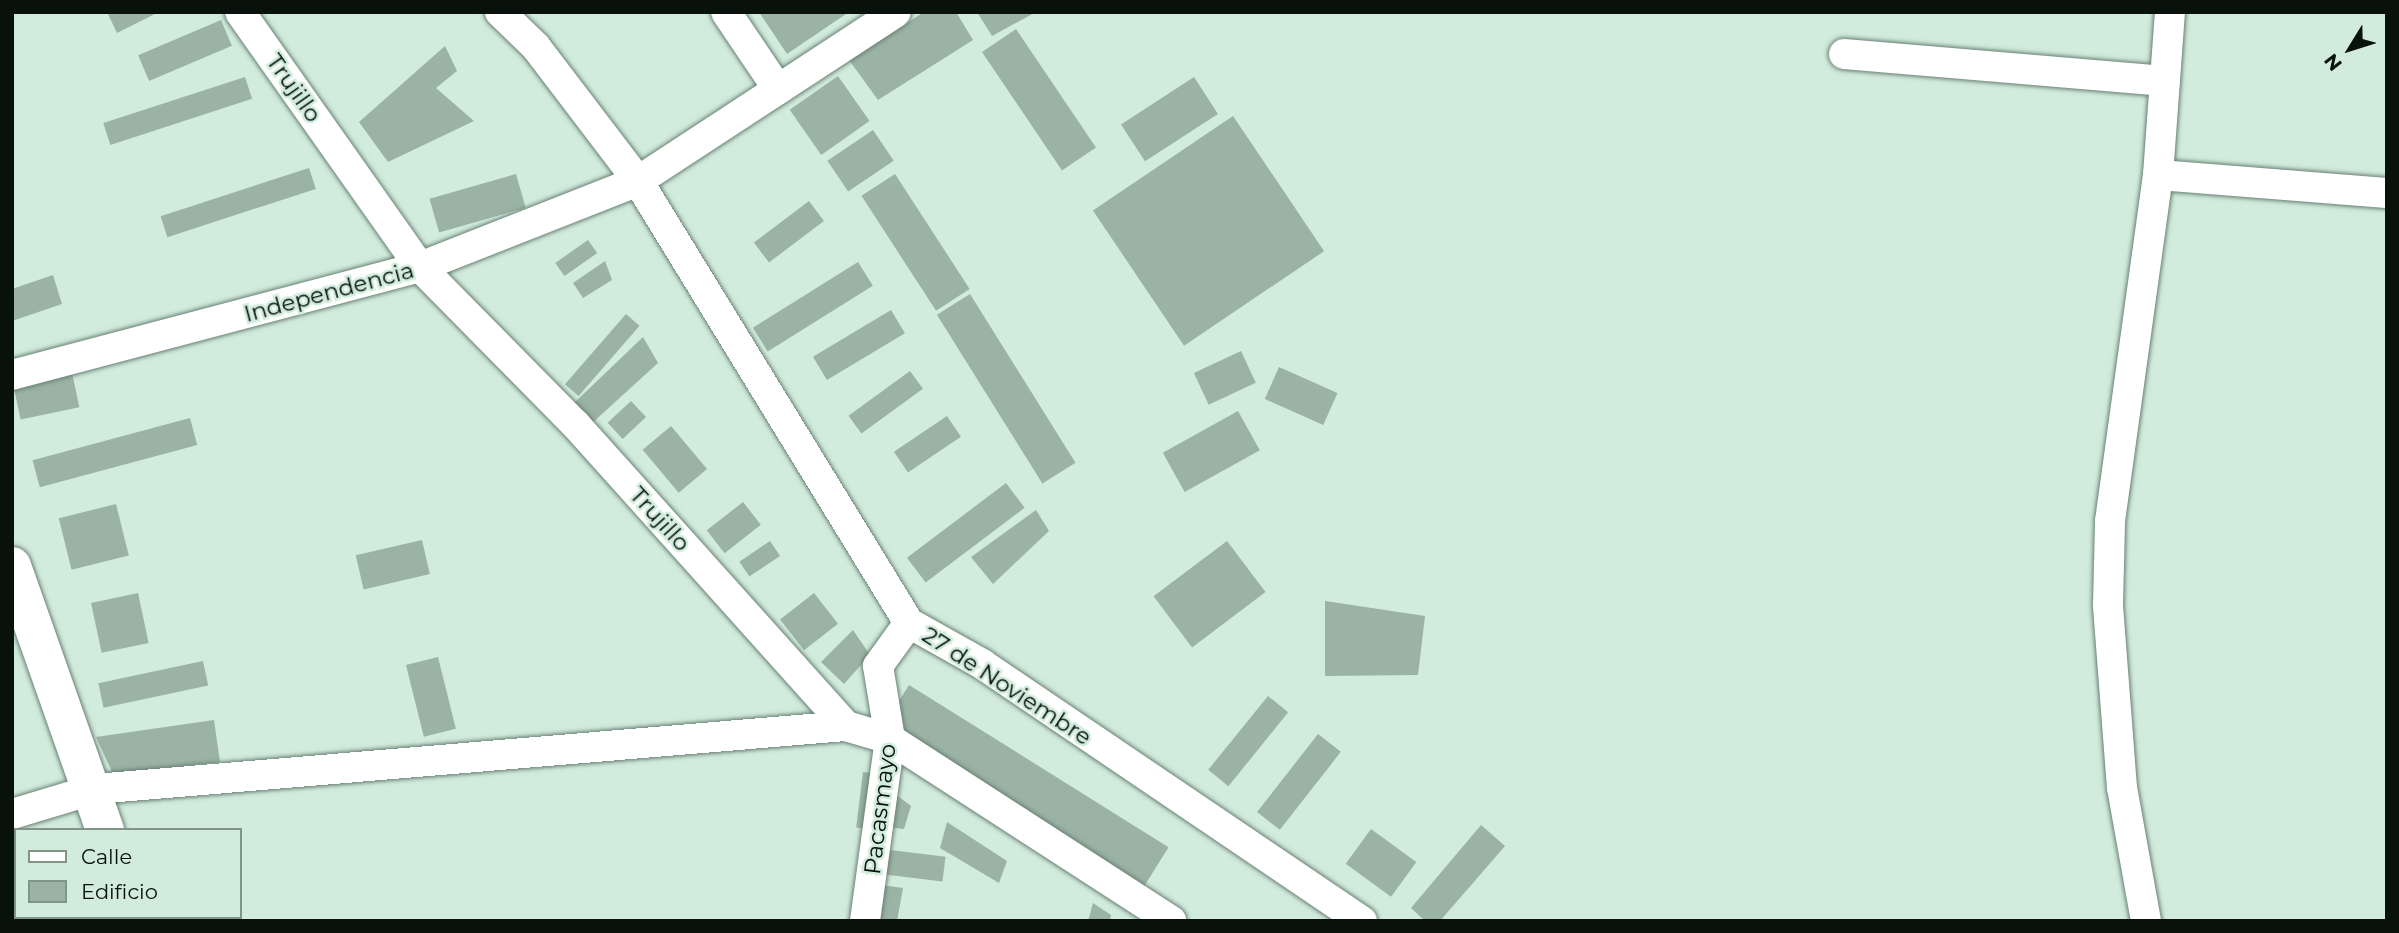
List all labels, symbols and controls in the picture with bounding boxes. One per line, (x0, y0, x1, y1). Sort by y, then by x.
north arrow (2315, 14, 2385, 84)
street label: Trujillo (261, 49, 327, 127)
text: N (2319, 49, 2347, 75)
street label: Independencia (241, 256, 417, 328)
street label: Trujillo (624, 481, 696, 557)
street label: 27 de Noviembre (917, 621, 1097, 751)
street label: Pacasmayo (858, 742, 902, 876)
legend (14, 828, 242, 919)
text: Calle (81, 844, 132, 869)
text: Edificio (81, 879, 158, 904)

